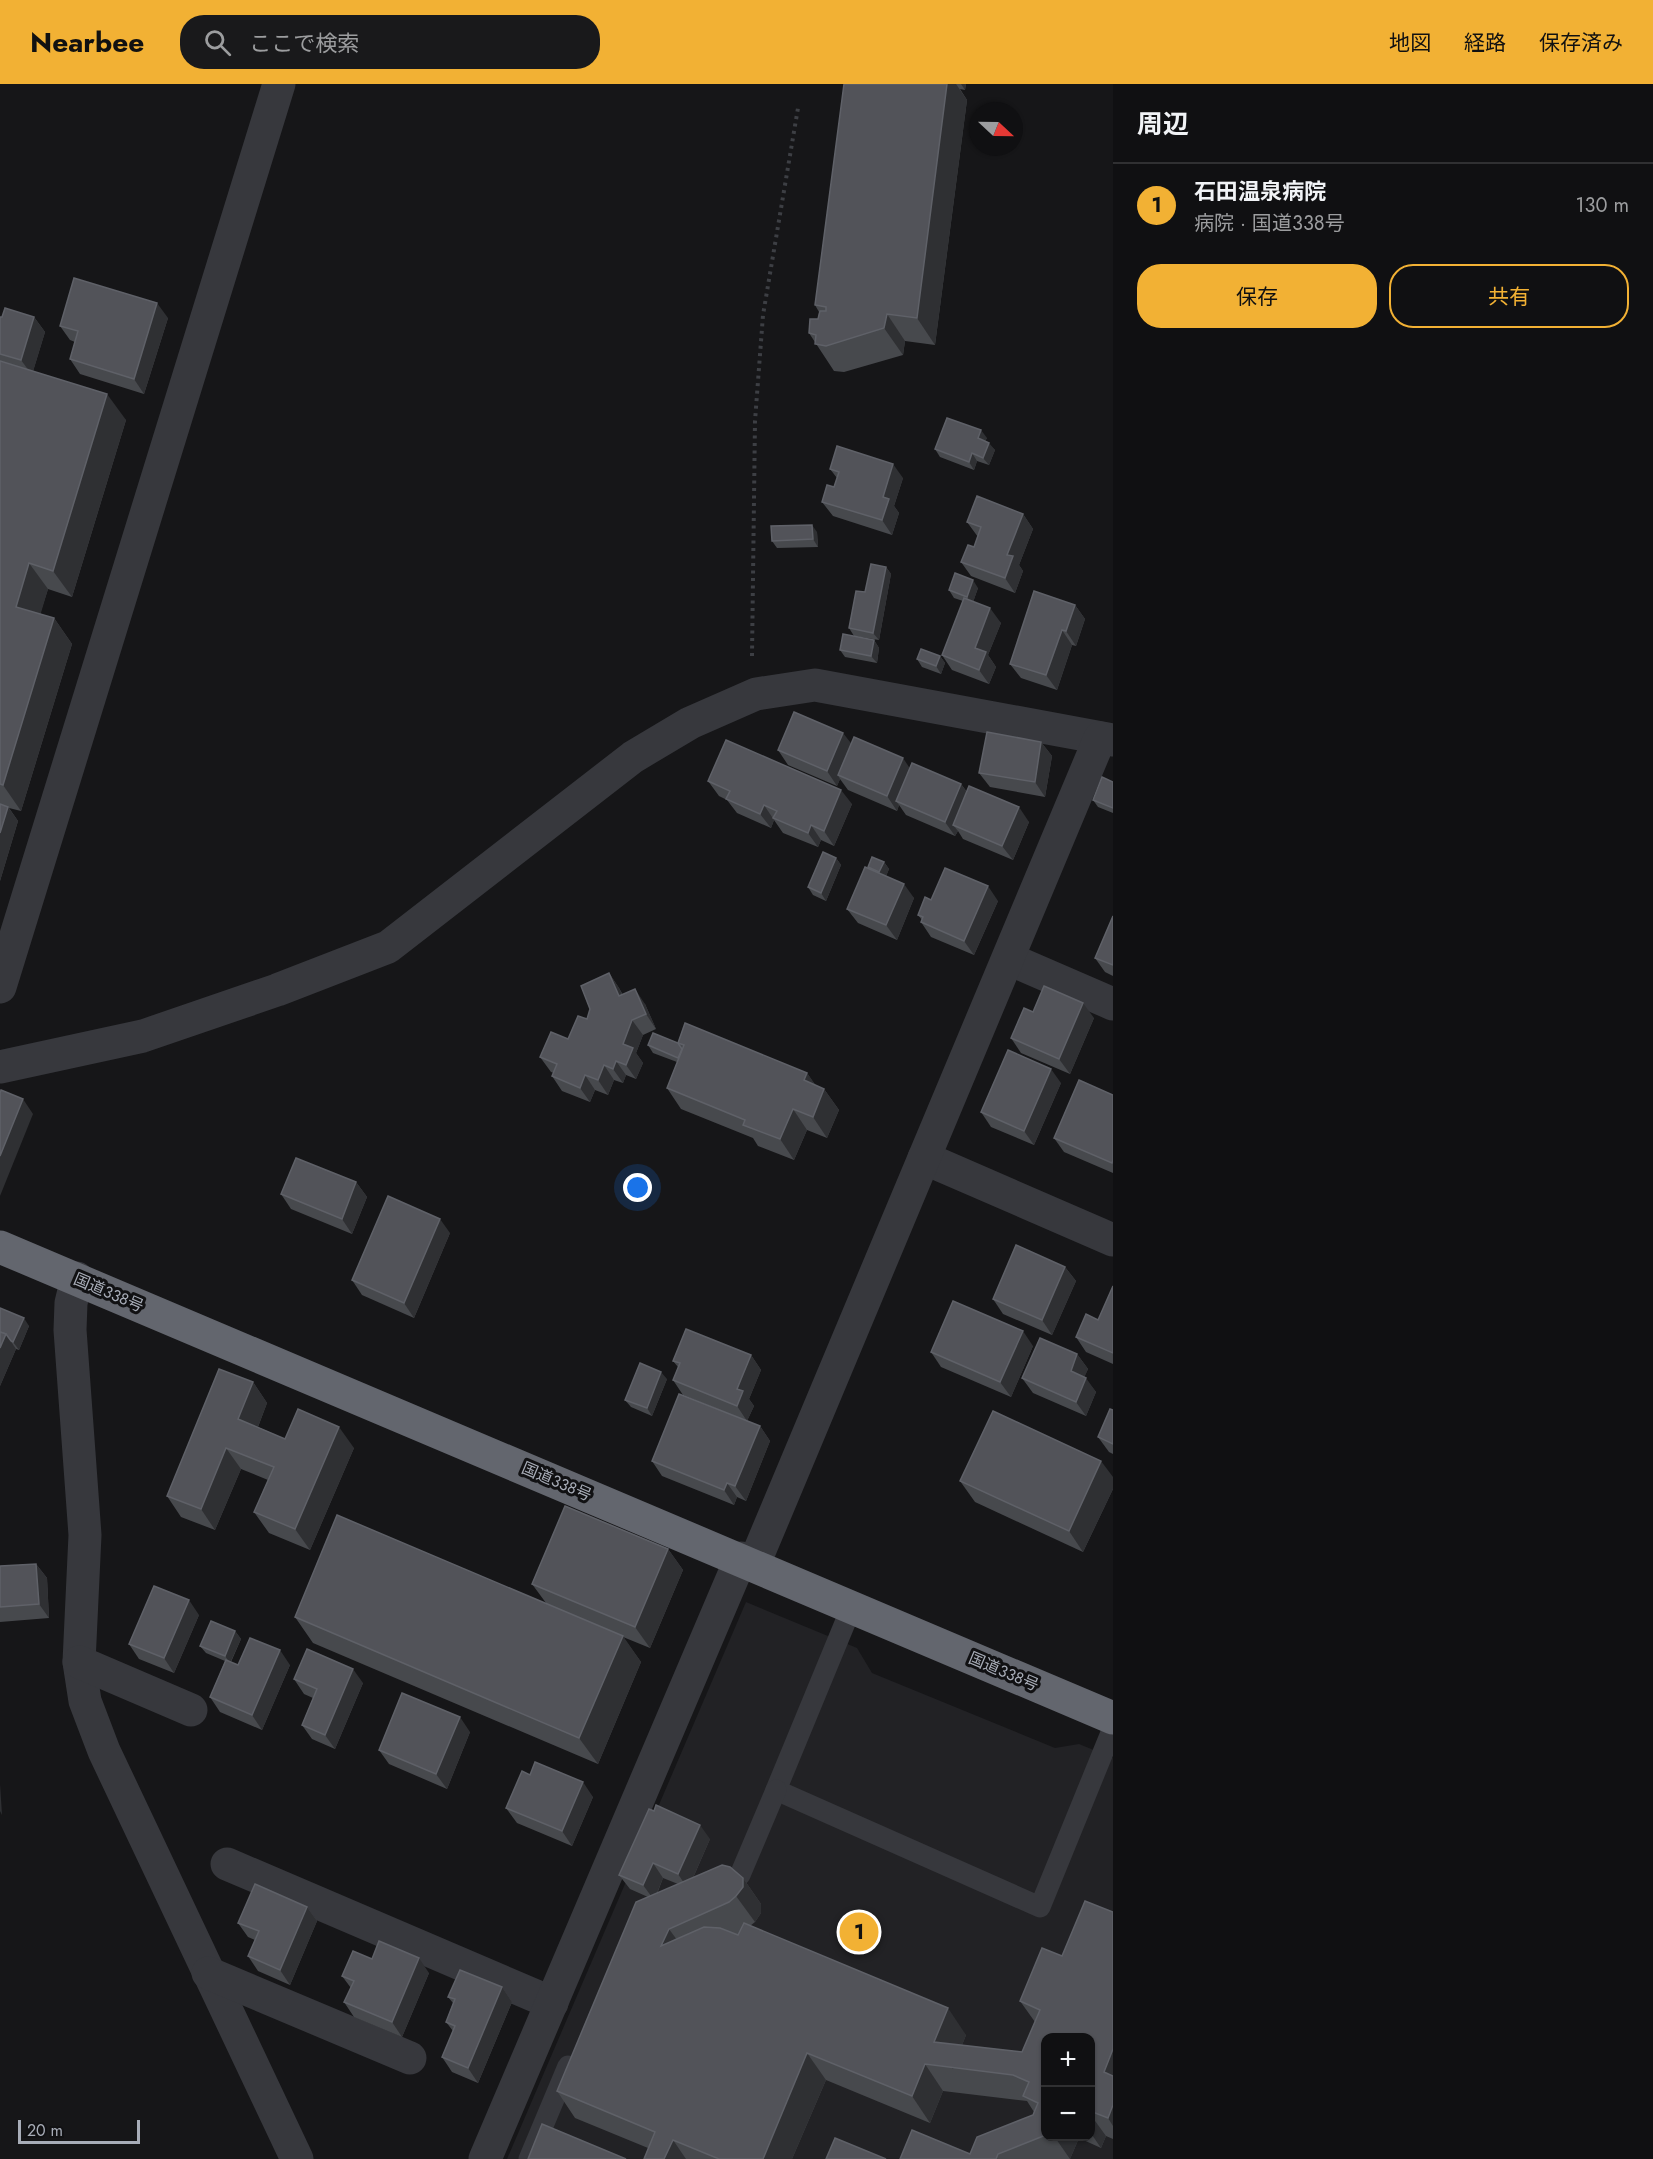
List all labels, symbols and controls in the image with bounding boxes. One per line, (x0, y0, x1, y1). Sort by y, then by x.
search box (180, 15, 600, 69)
text: Nearbee (30, 22, 144, 63)
icon: search (201, 26, 234, 59)
text: ここで検索 (249, 27, 359, 59)
text: 地図 (1389, 28, 1431, 58)
text: 経路 (1464, 28, 1506, 58)
text: 保存済み (1539, 28, 1623, 58)
north arrow (969, 102, 1023, 156)
text: 周辺 (1137, 105, 1189, 143)
text: 石田温泉病院 (1194, 175, 1326, 207)
text: 1 (1151, 191, 1162, 220)
text: 130 m (1575, 191, 1629, 220)
text: 病院 · 国道338号 (1194, 209, 1345, 238)
button: 保存 (1137, 264, 1377, 328)
button: 共有 (1389, 264, 1629, 328)
your location (623, 1173, 652, 1202)
street label: 国道338号 (70, 1267, 147, 1318)
street label: 国道338号 (518, 1456, 595, 1507)
street label: 国道338号 (965, 1646, 1042, 1697)
pin: 1 (840, 1910, 878, 1954)
map controls (1041, 2033, 1095, 2141)
button: + (1041, 2033, 1095, 2087)
button: − (1041, 2087, 1095, 2141)
scale bar (18, 2117, 140, 2144)
text: 20 m (27, 2119, 63, 2142)

